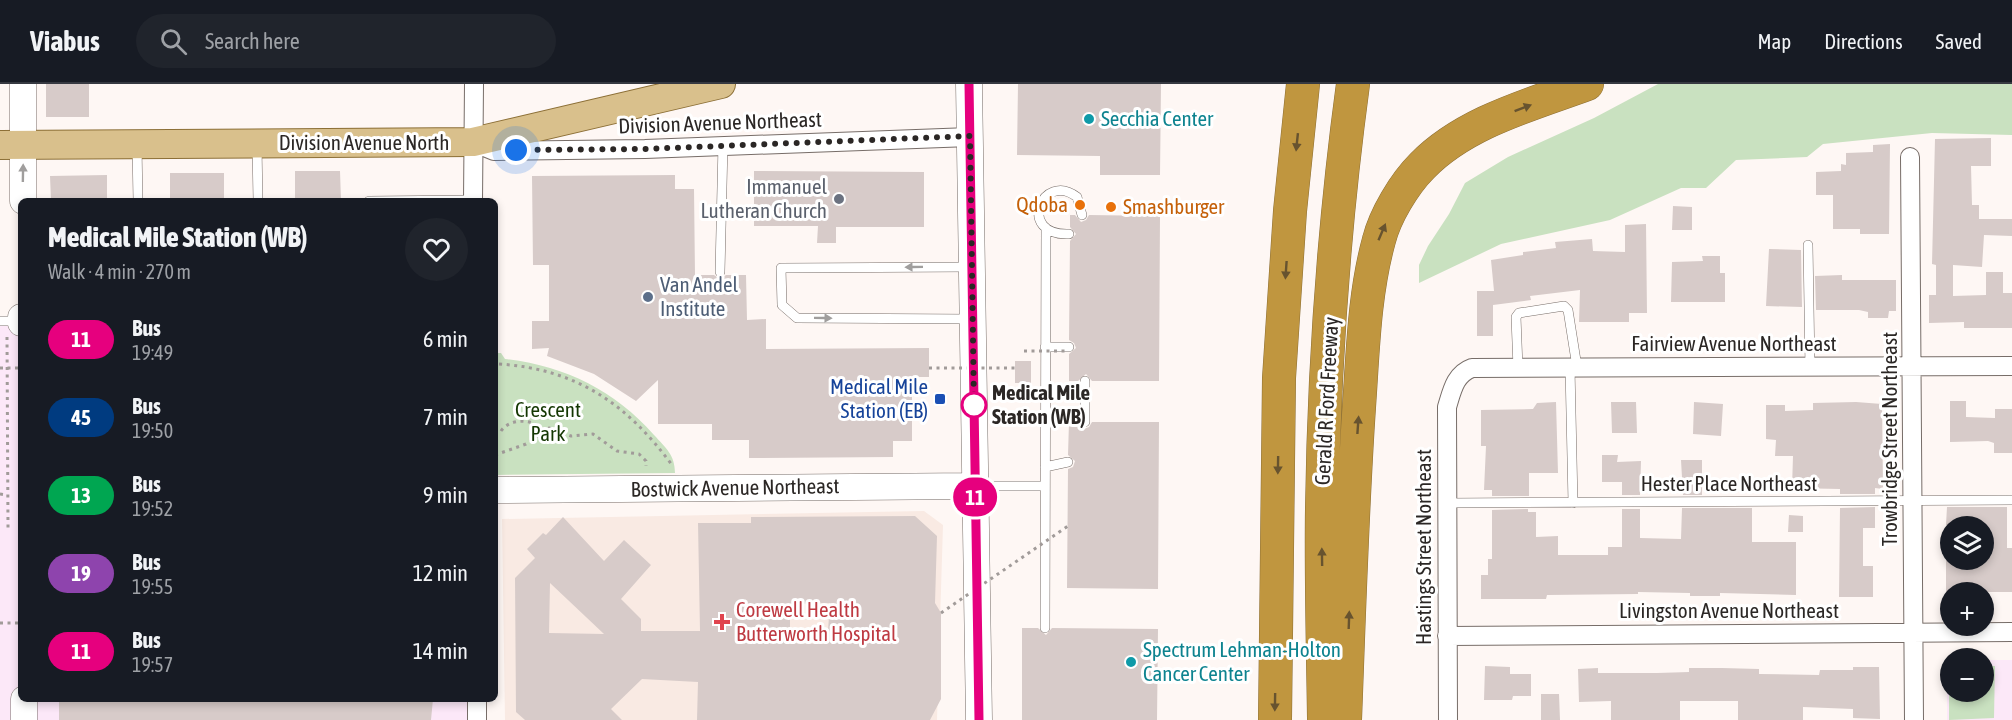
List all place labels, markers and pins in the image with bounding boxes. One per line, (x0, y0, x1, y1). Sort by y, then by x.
place label: Secchia Center (1101, 106, 1214, 130)
marker: Secchia Center (1082, 112, 1096, 126)
place label: Immanuel Lutheran Church (700, 174, 827, 222)
marker: Immanuel Lutheran Church (832, 192, 846, 206)
place label: Qdoba (1016, 192, 1068, 216)
place label: Smashburger (1123, 194, 1225, 218)
marker: Qdoba (1073, 198, 1087, 212)
marker: Smashburger (1104, 200, 1118, 214)
place label: Van Andel Institute (660, 272, 738, 320)
marker: Van Andel Institute (641, 290, 655, 304)
place label: Medical Mile Station (EB) (830, 374, 928, 422)
place label: Medical Mile Station (WB) (992, 380, 1090, 428)
marker: Medical Mile Station (EB) (933, 392, 947, 406)
marker: Medical Mile Station (WB) (961, 392, 987, 418)
place label: Corewell Health Butterworth Hospital (736, 597, 897, 645)
marker: Corewell Health Butterworth Hospital (713, 613, 731, 631)
place label: Spectrum Lehman-Holton Cancer Center (1143, 637, 1341, 685)
marker: Spectrum Lehman-Holton Cancer Center (1124, 655, 1138, 669)

